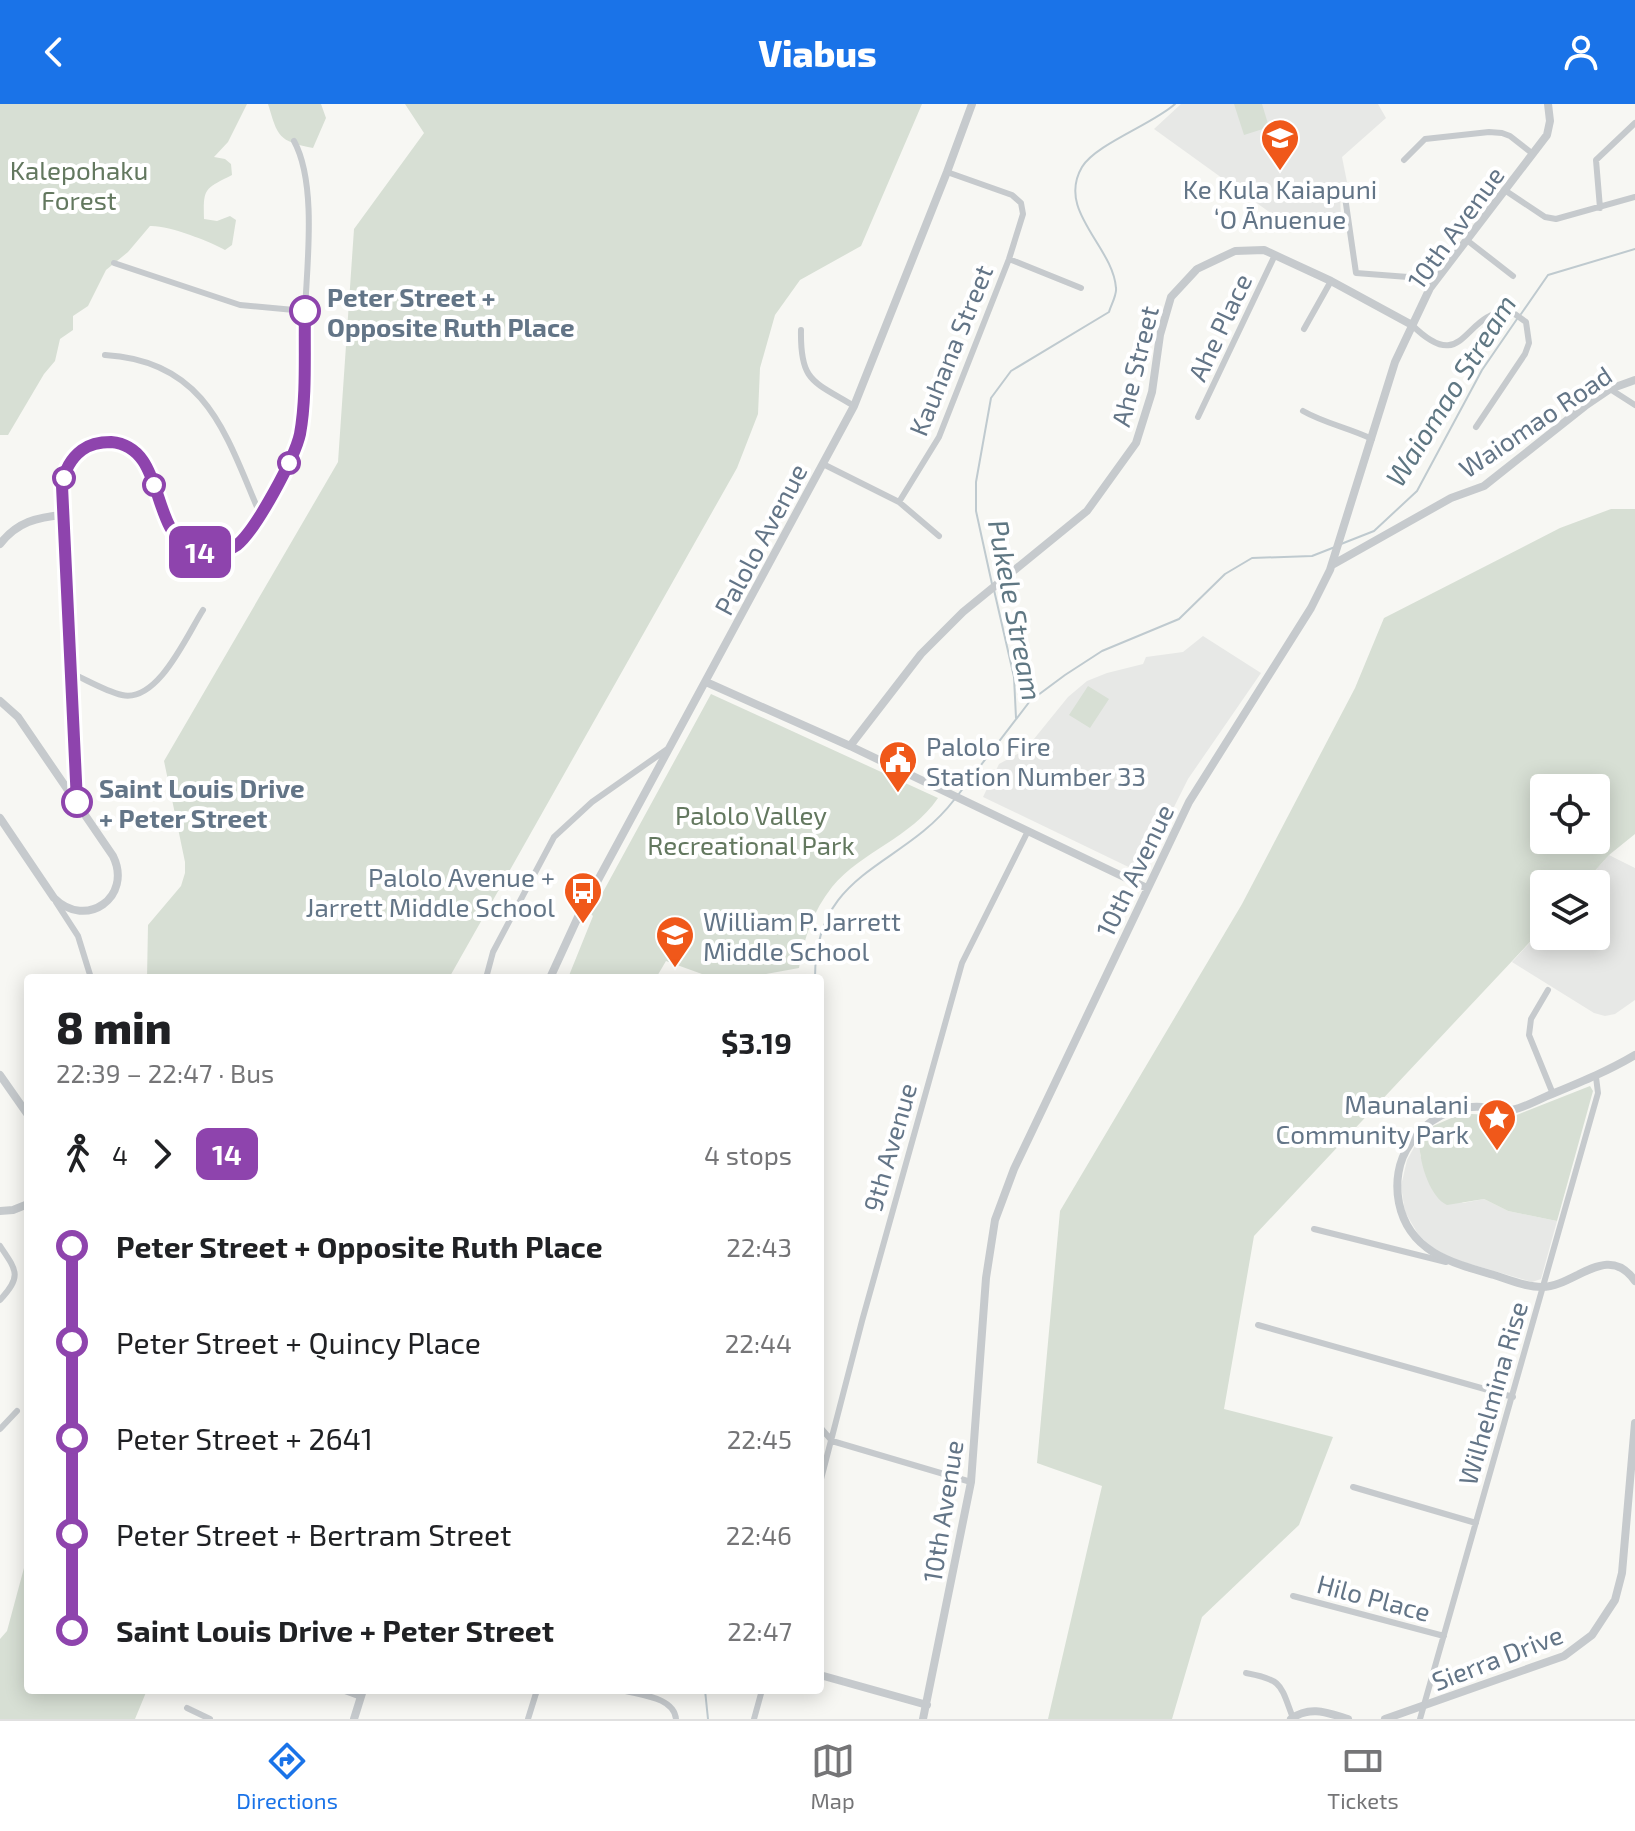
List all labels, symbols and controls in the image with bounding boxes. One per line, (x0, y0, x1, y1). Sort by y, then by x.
icon: back (32, 30, 76, 74)
icon: person (1559, 30, 1603, 74)
text: Viabus (758, 31, 877, 74)
school or university icon: Ke Kula Kaiapuni ʻO Ānuenue (1259, 117, 1301, 172)
park label: Kalepohaku Forest (10, 154, 148, 215)
street label: 10th Avenue (1400, 160, 1510, 294)
place label: Ke Kula Kaiapuni ʻO Ānuenue (1183, 173, 1377, 234)
street label: Kauhana Street (902, 260, 998, 440)
street label: Ahe Place (1181, 268, 1257, 386)
place label: Peter Street + Opposite Ruth Place (327, 281, 575, 342)
water label: Waiomao Stream (1377, 288, 1523, 492)
marker: Peter Street + Opposite Ruth Place (290, 296, 320, 326)
street label: Ahe Street (1104, 302, 1164, 430)
street label: Waiomao Road (1453, 359, 1617, 483)
unlabelled marker (278, 452, 300, 474)
street label: Palolo Avenue (707, 458, 813, 620)
unlabelled marker (53, 467, 75, 489)
unlabelled marker (143, 474, 165, 496)
water label: Pukele Stream (982, 517, 1050, 703)
line badge: 14 (164, 526, 236, 578)
text: 14 (185, 535, 215, 569)
place label: Palolo Fire Station Number 33 (926, 730, 1146, 791)
public building icon: Palolo Fire Station Number 33 (877, 739, 919, 794)
place label: Saint Louis Drive + Peter Street (99, 772, 305, 833)
map controls (1530, 774, 1610, 950)
button: locate (1530, 774, 1610, 854)
marker: Saint Louis Drive + Peter Street (62, 787, 92, 817)
park label: Palolo Valley Recreational Park (647, 799, 855, 860)
street label: 10th Avenue (1089, 799, 1179, 941)
place label: Palolo Avenue + Jarrett Middle School (306, 861, 555, 922)
bus stop icon: Palolo Avenue + Jarrett Middle School (562, 870, 604, 925)
button: layers (1530, 870, 1610, 950)
place label: William P. Jarrett Middle School (703, 905, 901, 966)
school or university icon: William P. Jarrett Middle School (654, 914, 696, 969)
text: 8 min (56, 1000, 172, 1053)
text: $3.19 (721, 1024, 792, 1060)
text: 22:39 – 22:47 · Bus (56, 1057, 274, 1088)
street label: 9th Avenue (856, 1079, 922, 1215)
place label: Maunalani Community Park (1275, 1088, 1469, 1149)
place icon: Maunalani Community Park (1476, 1097, 1518, 1152)
icon: walk (56, 1132, 100, 1176)
icon: forward (140, 1132, 184, 1176)
text: 14 (212, 1137, 242, 1171)
text: 4 (112, 1139, 128, 1170)
text: 4 stops (704, 1139, 792, 1170)
text: Peter Street + Opposite Ruth Place (116, 1228, 603, 1264)
text: 22:43 (726, 1231, 792, 1262)
street label: Wilhelmina Rise (1451, 1298, 1533, 1488)
text: Peter Street + Quincy Place (116, 1324, 481, 1360)
text: 22:44 (725, 1327, 792, 1358)
text: Peter Street + 2641 (116, 1420, 373, 1456)
text: 22:45 (727, 1423, 792, 1454)
street label: 10th Avenue (915, 1438, 969, 1584)
text: Peter Street + Bertram Street (116, 1516, 512, 1552)
text: 22:46 (726, 1519, 792, 1550)
street label: Hilo Place (1314, 1567, 1434, 1627)
text: Saint Louis Drive + Peter Street (116, 1612, 554, 1648)
text: 22:47 (727, 1615, 792, 1646)
street label: Sierra Drive (1427, 1618, 1567, 1696)
tab: Directions (236, 1739, 338, 1813)
tab: Map (811, 1739, 855, 1813)
tab: Tickets (1327, 1739, 1399, 1813)

